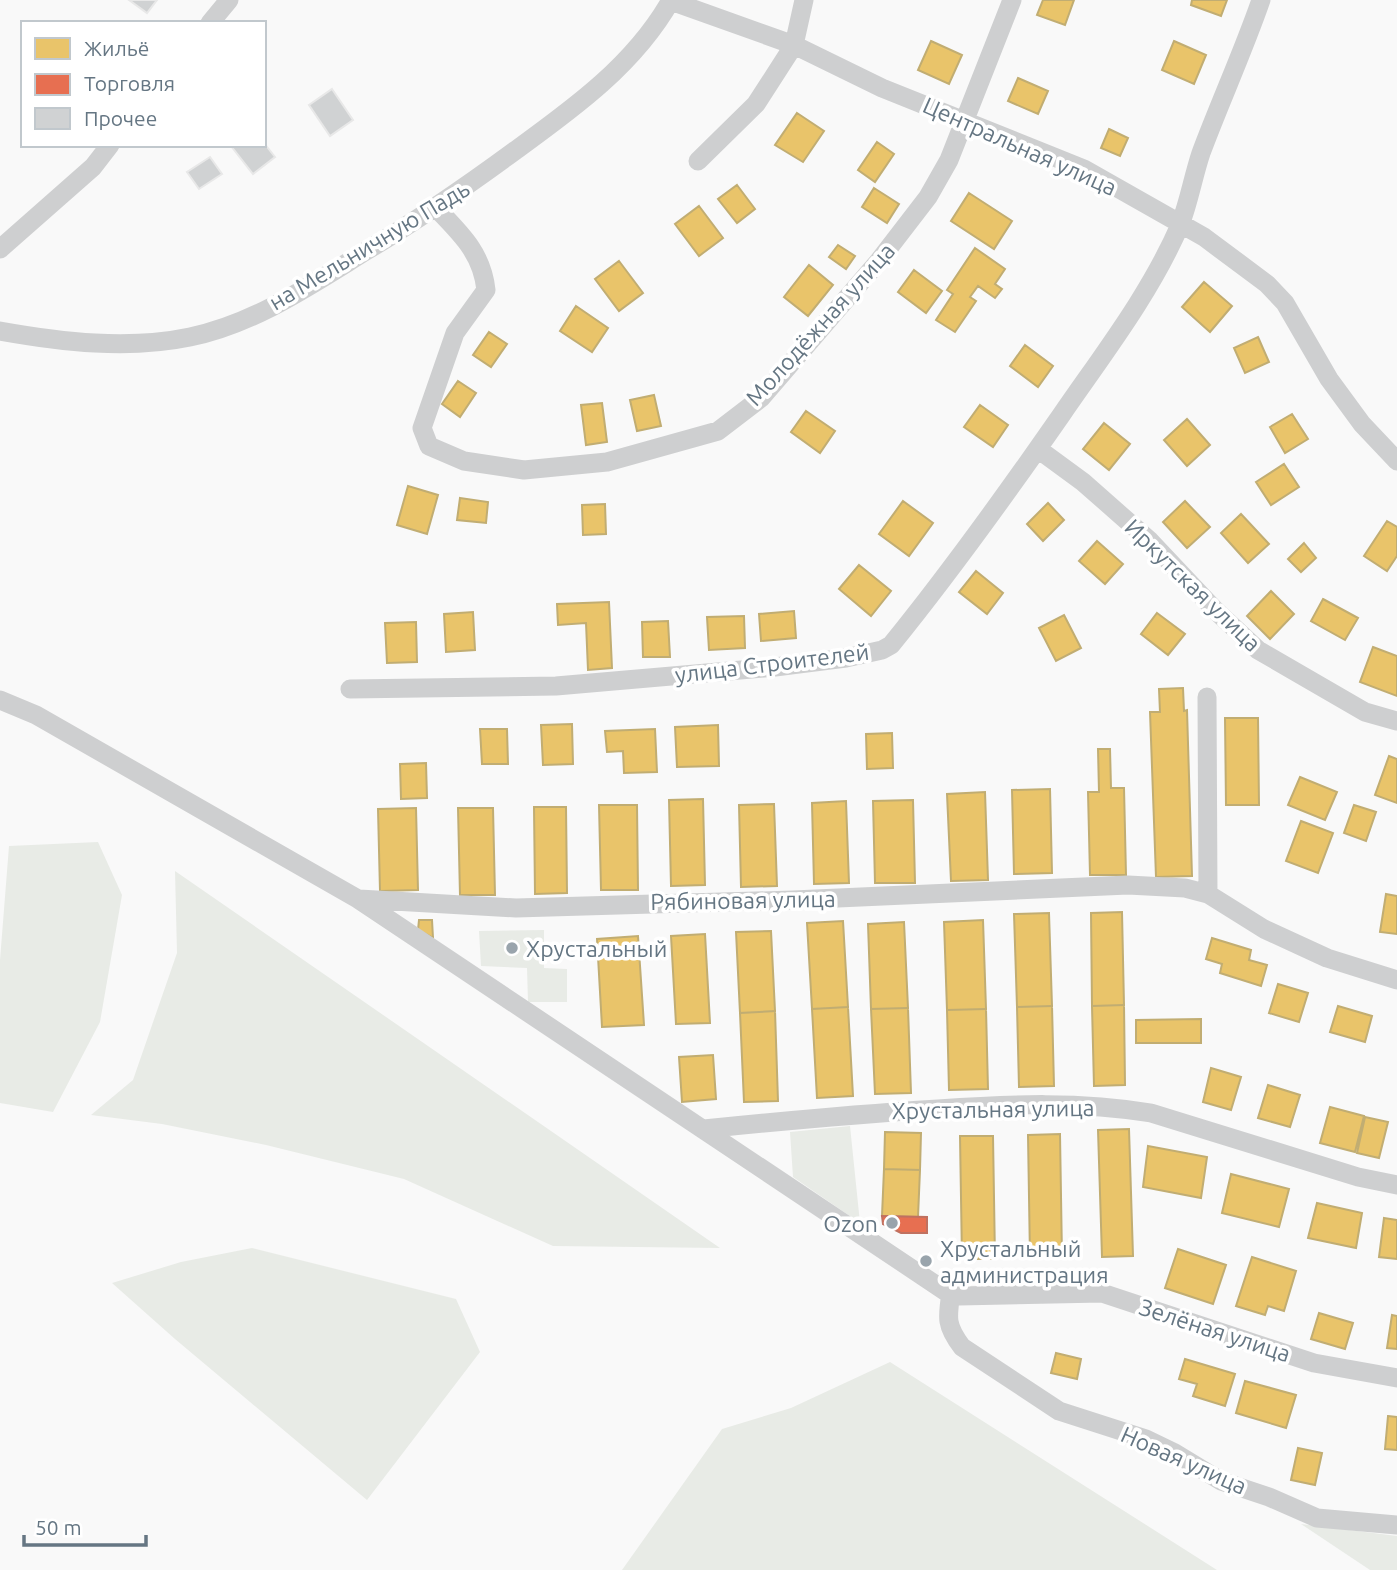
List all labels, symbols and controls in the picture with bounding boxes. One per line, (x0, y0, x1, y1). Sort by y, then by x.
legend (21, 21, 266, 147)
text: Жильё (84, 36, 149, 60)
text: Торговля (84, 71, 175, 95)
street label: Центральная улица (919, 92, 1121, 200)
text: Прочее (84, 106, 157, 130)
street label: на Мельничную Падь (265, 175, 474, 315)
street label: Молодёжная улица (741, 238, 899, 410)
street label: Иркутская улица (1120, 514, 1266, 656)
street label: улица Строителей (674, 639, 870, 687)
street label: Рябиновая улица (650, 886, 836, 914)
place label: Хрустальный (526, 936, 667, 961)
marker: Хрустальный (504, 940, 520, 956)
street label: Хрустальная улица (891, 1095, 1095, 1123)
place label: Ozon (823, 1211, 878, 1236)
marker: Ozon (884, 1215, 900, 1231)
place label: Хрустальный администрация (940, 1236, 1109, 1287)
marker: Хрустальный администрация (918, 1253, 934, 1269)
street label: Зелёная улица (1136, 1294, 1294, 1366)
street label: Новая улица (1117, 1421, 1251, 1499)
scale bar (24, 1504, 147, 1548)
text: 50 m (35, 1515, 82, 1539)

